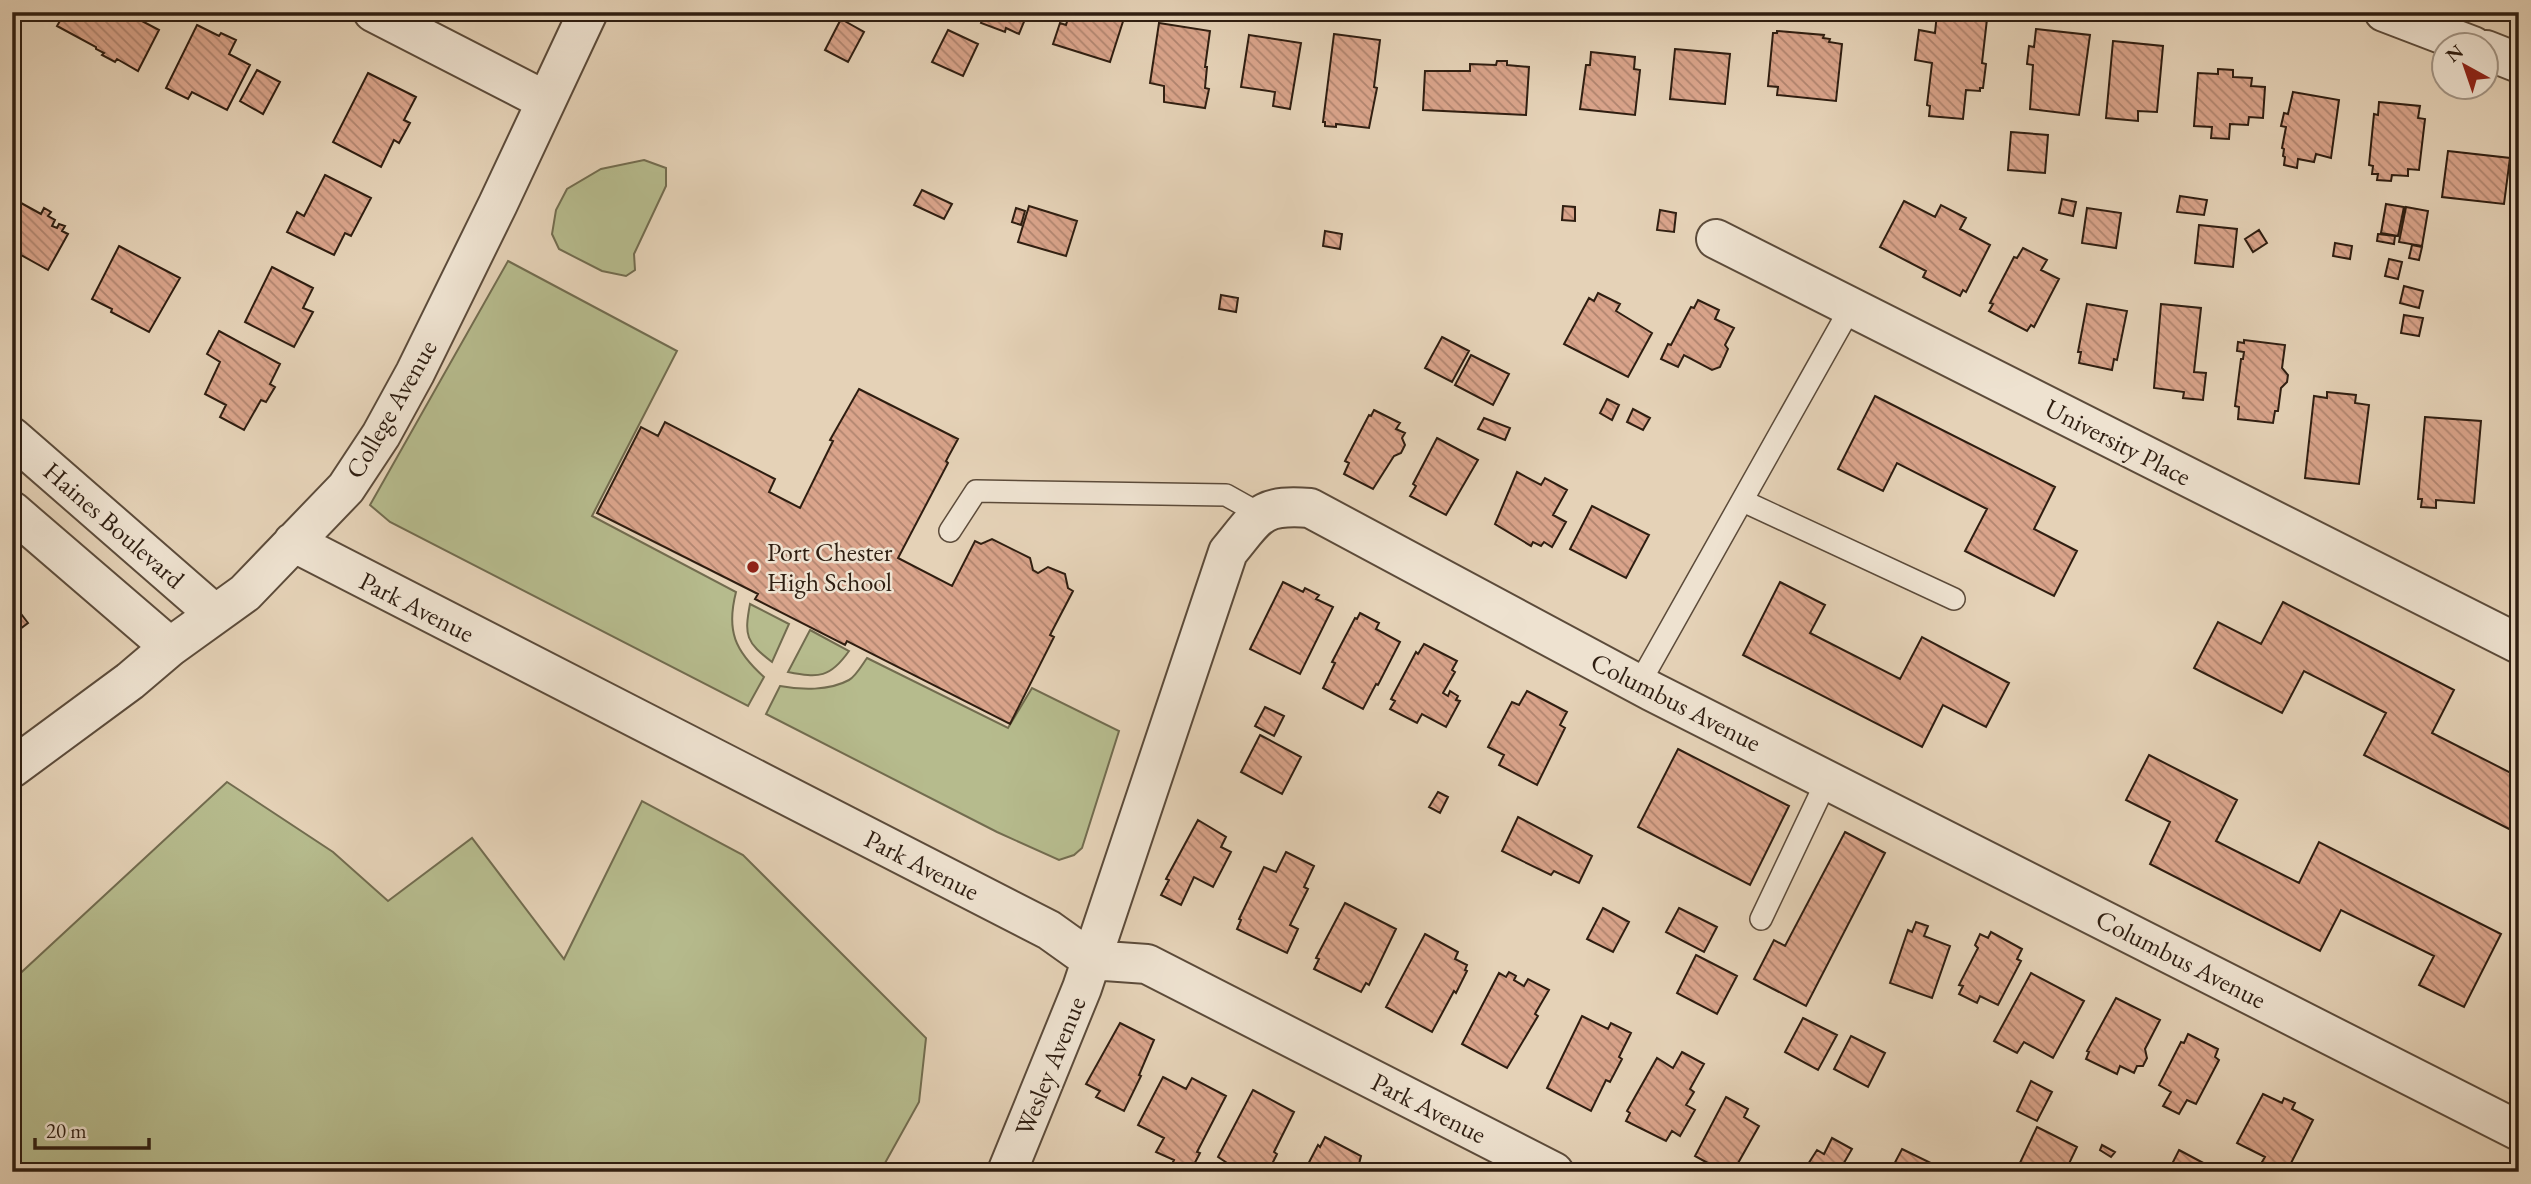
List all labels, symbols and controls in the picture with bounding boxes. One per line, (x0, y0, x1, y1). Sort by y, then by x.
north arrow (2430, 32, 2500, 102)
text: N (2440, 38, 2469, 68)
street label: College Avenue (338, 333, 444, 485)
street label: University Place (2039, 391, 2197, 493)
street label: Haines Boulevard (36, 454, 192, 596)
place label: Port Chester High School (767, 535, 893, 599)
marker: Port Chester High School (745, 559, 761, 575)
street label: Park Avenue (354, 564, 480, 650)
street label: Columbus Avenue (1585, 645, 1767, 759)
street label: Park Avenue (859, 822, 985, 908)
street label: Columbus Avenue (2090, 902, 2272, 1016)
street label: Wesley Avenue (1007, 991, 1093, 1141)
street label: Park Avenue (1366, 1065, 1492, 1151)
scale bar (35, 1107, 149, 1151)
text: 20 m (46, 1117, 87, 1144)

